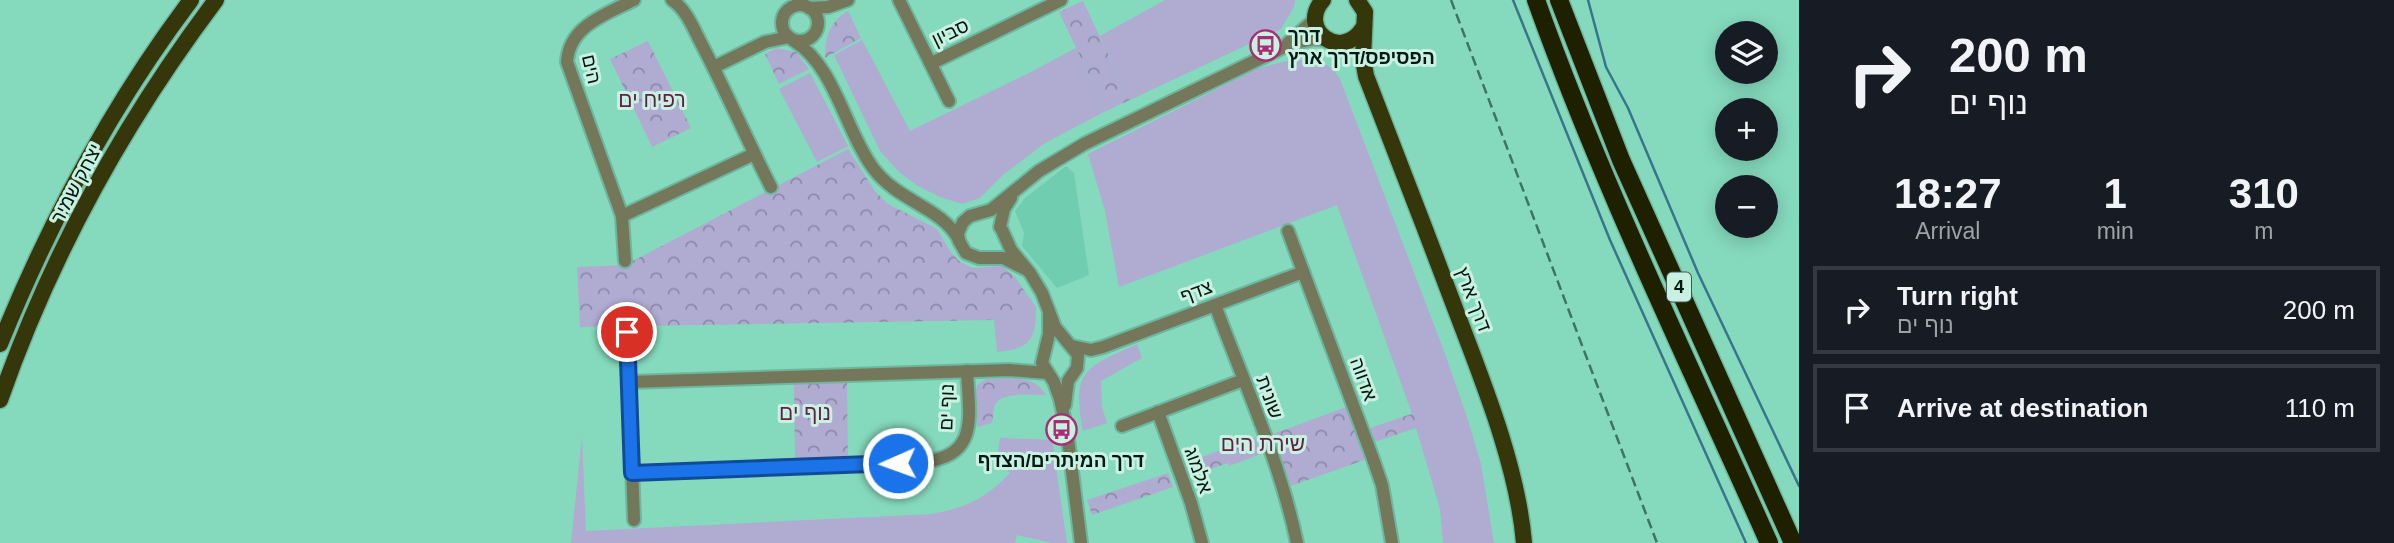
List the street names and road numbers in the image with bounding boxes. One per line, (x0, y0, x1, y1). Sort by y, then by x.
street label: סביון (928, 15, 972, 50)
street label: הים (578, 52, 605, 86)
street label: יצחק שמיר (47, 140, 106, 226)
street label: דרך ארץ (1452, 264, 1496, 335)
road number: 4 (1667, 272, 1691, 302)
street label: צדף (1177, 276, 1215, 307)
street label: אדווה (1346, 355, 1381, 404)
street label: שונית (1252, 373, 1287, 421)
street label: נוף ים (935, 383, 958, 431)
street label: אלמוג (1181, 444, 1217, 496)

